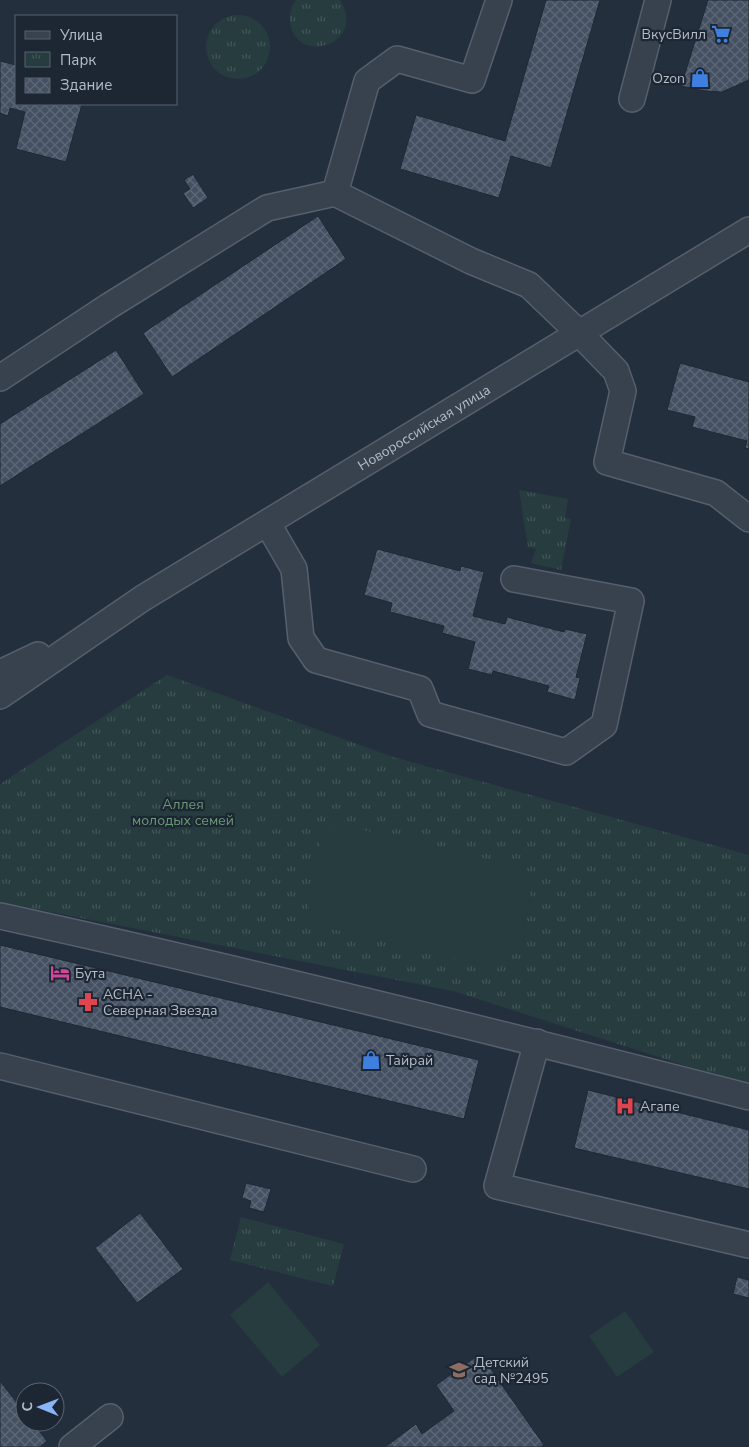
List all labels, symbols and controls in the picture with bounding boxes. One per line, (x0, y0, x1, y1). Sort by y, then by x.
legend (15, 15, 178, 105)
supermarket icon: ВкусВилл (710, 23, 732, 45)
text: Улица (59, 25, 103, 45)
place label: ВкусВилл (642, 25, 706, 44)
text: Парк (60, 50, 96, 70)
shop icon: Ozon (689, 67, 711, 89)
place label: Ozon (652, 69, 685, 88)
text: Здание (60, 75, 112, 95)
street label: Новороссийская улица (354, 380, 494, 475)
park label: Аллея молодых семей (132, 795, 234, 830)
hotel icon: Бута (49, 962, 71, 984)
place label: Бута (75, 964, 105, 983)
place label: АСНА - Северная Звезда (103, 985, 217, 1020)
pharmacy icon: АСНА - Северная Звезда (77, 991, 99, 1013)
shop icon: Тайрай (360, 1049, 382, 1071)
place label: Тайрай (386, 1051, 433, 1070)
hospital icon: Агапе (614, 1095, 636, 1117)
place label: Агапе (640, 1097, 680, 1116)
place label: Детский сад №2495 (474, 1353, 549, 1388)
school or university icon: Детский сад №2495 (448, 1359, 470, 1381)
north arrow (15, 1382, 65, 1432)
text: С (18, 1401, 37, 1412)

